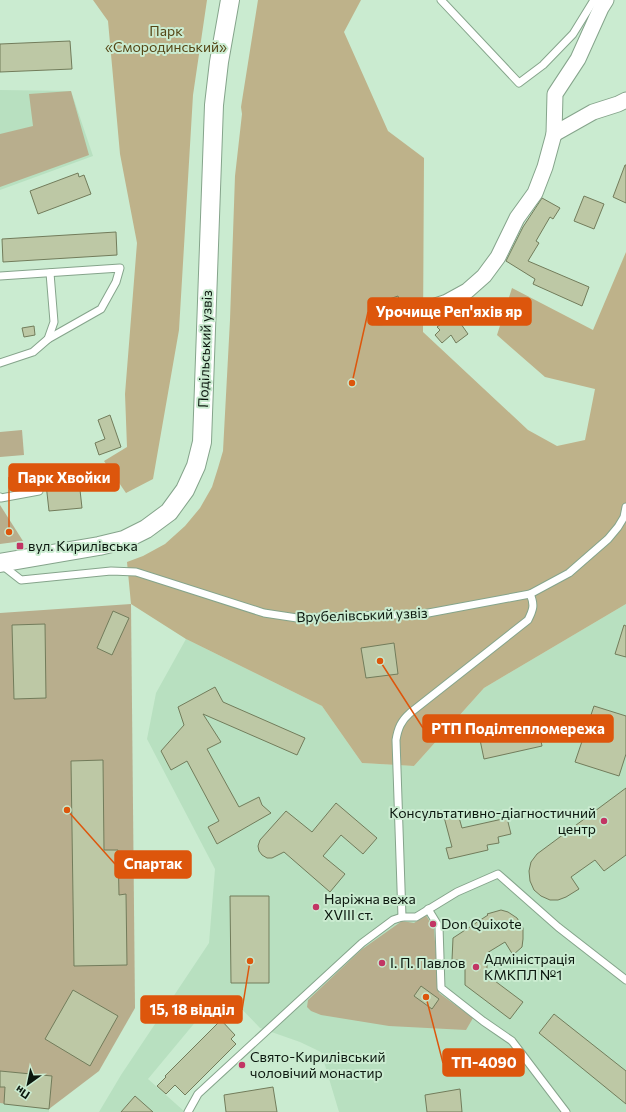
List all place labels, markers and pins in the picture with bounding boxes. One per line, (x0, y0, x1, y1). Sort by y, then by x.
callout: Урочище Реп'яхів яр (368, 298, 531, 325)
callout: Парк Хвойки (9, 464, 119, 491)
place label: вул. Кирилівська (28, 537, 138, 554)
marker: вул. Кирилівська (15, 541, 25, 551)
callout: РТП Поділтепломережа (423, 715, 613, 742)
place label: Консультативно-діагностичний центр (389, 804, 596, 837)
marker: Консультативно-діагностичний центр (599, 816, 609, 826)
callout: Спартак (115, 851, 191, 878)
place label: Наріжна вежа XVIII ст. (324, 890, 416, 923)
marker: Наріжна вежа XVIII ст. (311, 902, 321, 912)
place label: Don Quixote (441, 915, 522, 932)
marker: Don Quixote (428, 919, 438, 929)
place label: Адміністрація КМКПЛ №1 (484, 950, 575, 983)
place label: І. П. Павлов (390, 954, 465, 971)
marker: І. П. Павлов (377, 958, 387, 968)
marker: Адміністрація КМКПЛ №1 (471, 962, 481, 972)
callout: 15, 18 відділ (141, 996, 242, 1023)
place label: Свято-Кирилівський чоловічий монастир (250, 1048, 386, 1081)
callout: ТП-4090 (443, 1049, 524, 1076)
marker: Свято-Кирилівський чоловічий монастир (237, 1060, 247, 1070)

